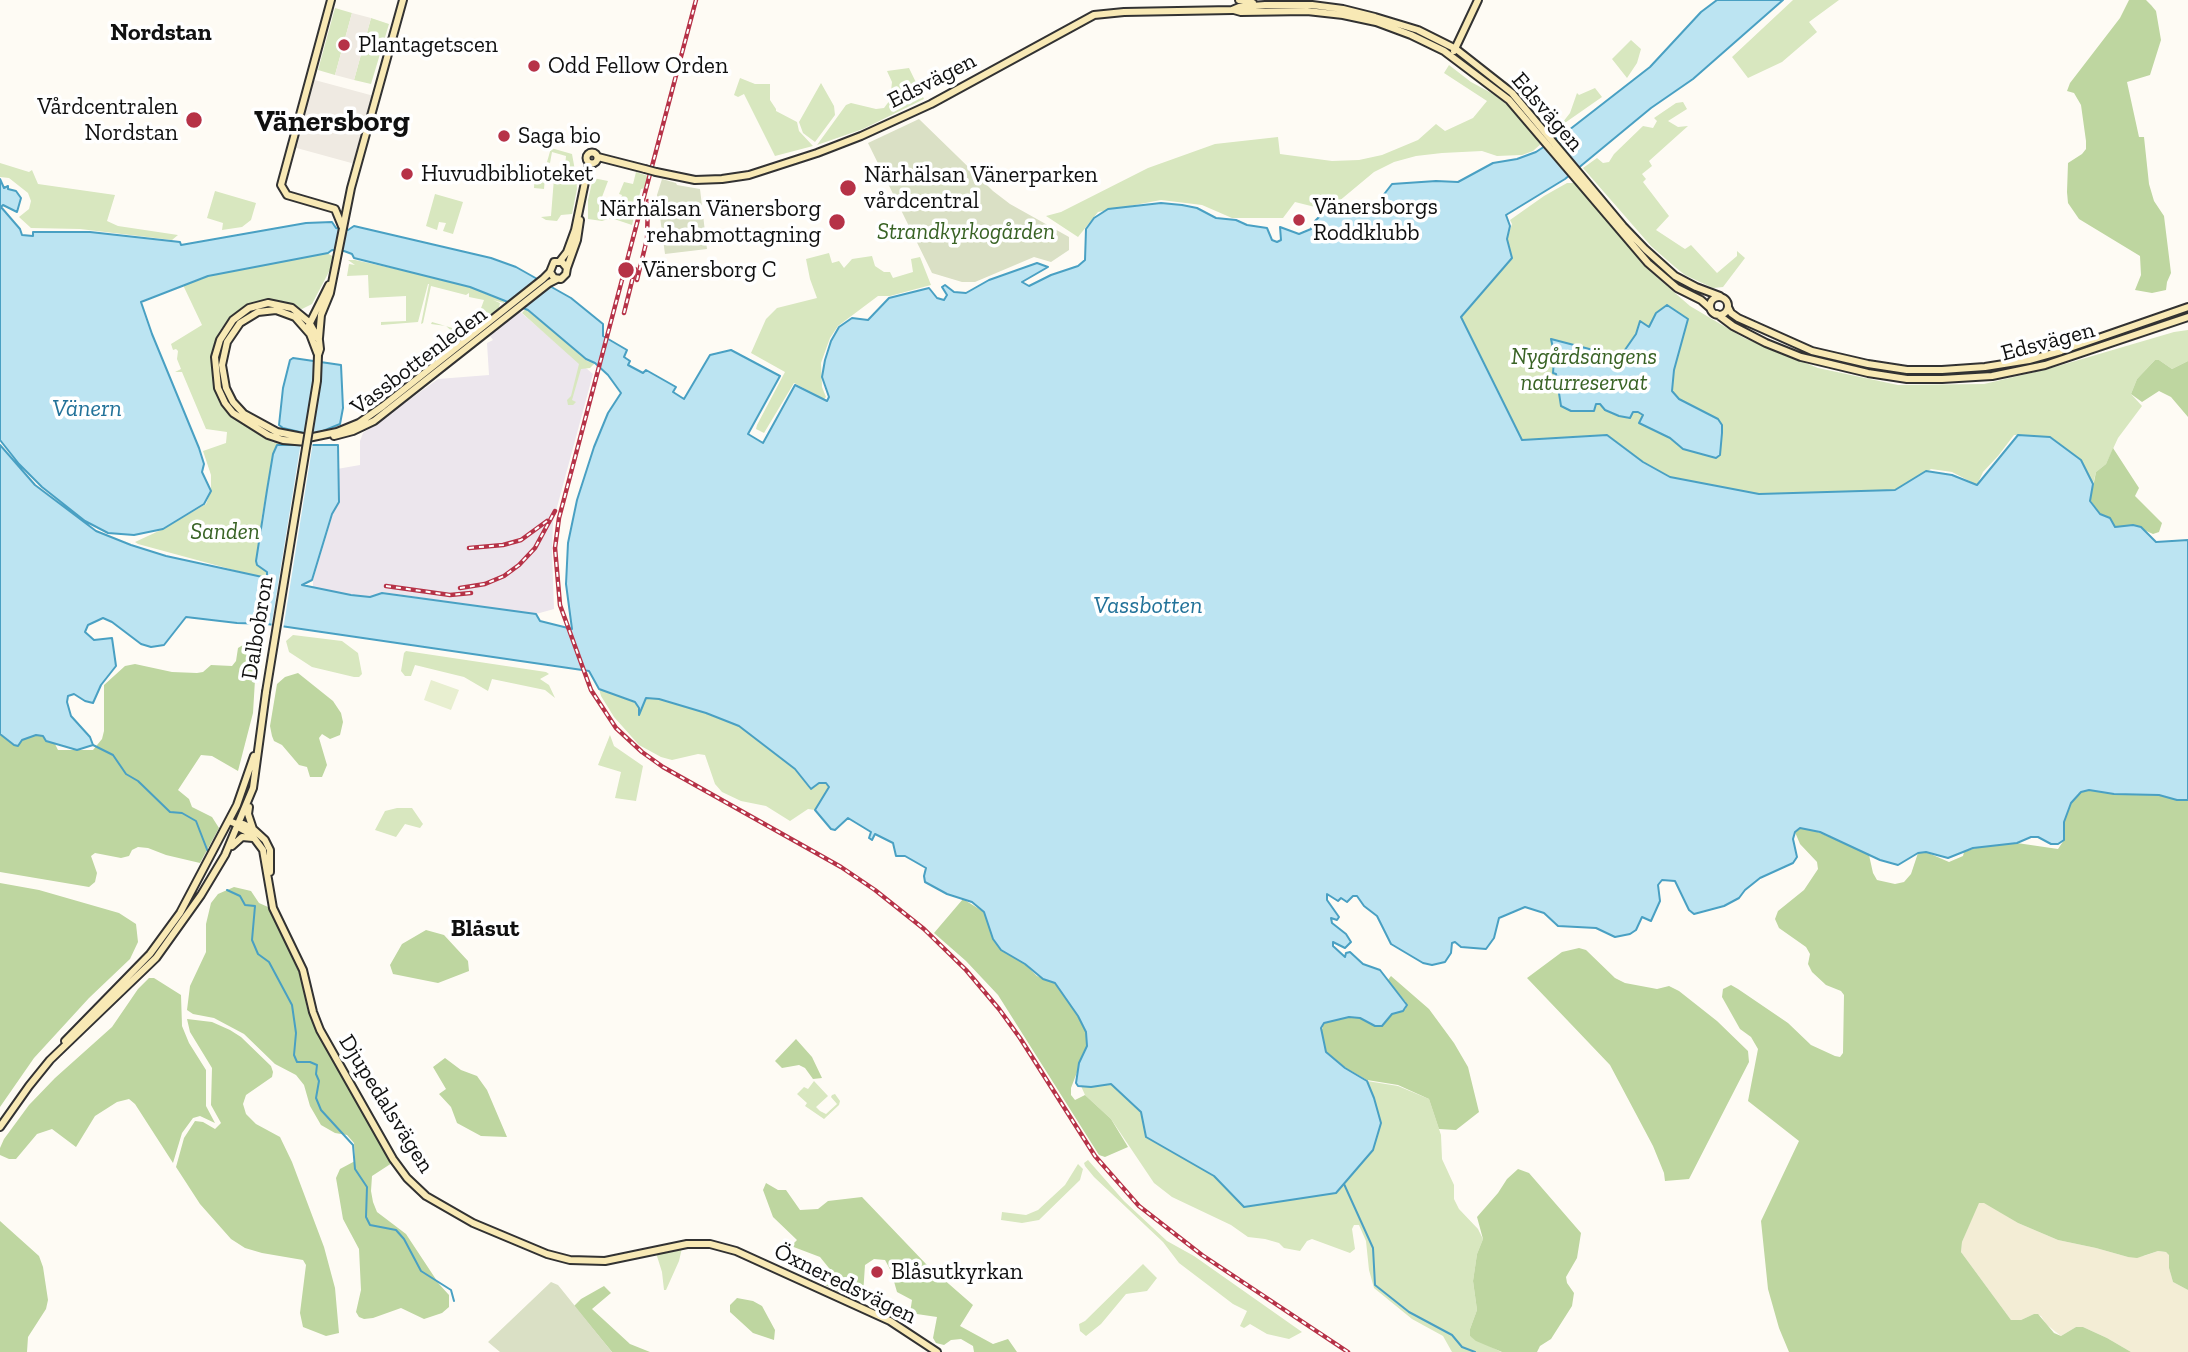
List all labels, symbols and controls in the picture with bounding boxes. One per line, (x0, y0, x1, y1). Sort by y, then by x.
district label: Nordstan (110, 19, 212, 47)
place label: Plantagetscen (358, 31, 498, 59)
marker: Plantagetscen (336, 37, 352, 53)
street label: Edsvägen (883, 47, 981, 115)
place label: Odd Fellow Orden (548, 52, 728, 80)
marker: Odd Fellow Orden (526, 58, 542, 74)
street label: Edsvägen (1505, 67, 1589, 157)
place label: Vårdcentralen Nordstan (37, 93, 178, 147)
district label: Vänersborg (254, 104, 410, 140)
marker: Vårdcentralen Nordstan (184, 110, 204, 130)
place label: Saga bio (518, 122, 601, 150)
marker: Saga bio (496, 128, 512, 144)
place label: Huvudbiblioteket (421, 160, 593, 188)
place label: Närhälsan Vänerparken vårdcentral (864, 161, 1098, 215)
marker: Huvudbiblioteket (399, 166, 415, 182)
marker: Närhälsan Vänerparken vårdcentral (838, 178, 858, 198)
place label: Vänersborgs Roddklubb (1313, 193, 1438, 247)
place label: Närhälsan Vänersborg rehabmottagning (600, 195, 821, 249)
marker: Närhälsan Vänersborg rehabmottagning (827, 212, 847, 232)
marker: Vänersborgs Roddklubb (1291, 212, 1307, 228)
park label: Strandkyrkogården (877, 218, 1055, 246)
place label: Vänersborg C (642, 256, 777, 284)
marker: Vänersborg C (616, 260, 636, 280)
street label: Vassbottenleden (345, 301, 493, 421)
street label: Edsvägen (1998, 316, 2098, 368)
park label: Nygårdsängens naturreservat (1511, 343, 1657, 397)
water label: Vänern (52, 395, 122, 423)
park label: Sanden (190, 518, 260, 546)
street label: Dalbobron (236, 574, 280, 682)
water label: Vassbotten (1093, 592, 1203, 620)
district label: Blåsut (451, 915, 519, 943)
street label: Djupedalsvägen (333, 1030, 439, 1178)
street label: Öxneredsvägen (769, 1238, 921, 1330)
place label: Blåsutkyrkan (891, 1258, 1023, 1286)
marker: Blåsutkyrkan (869, 1264, 885, 1280)

